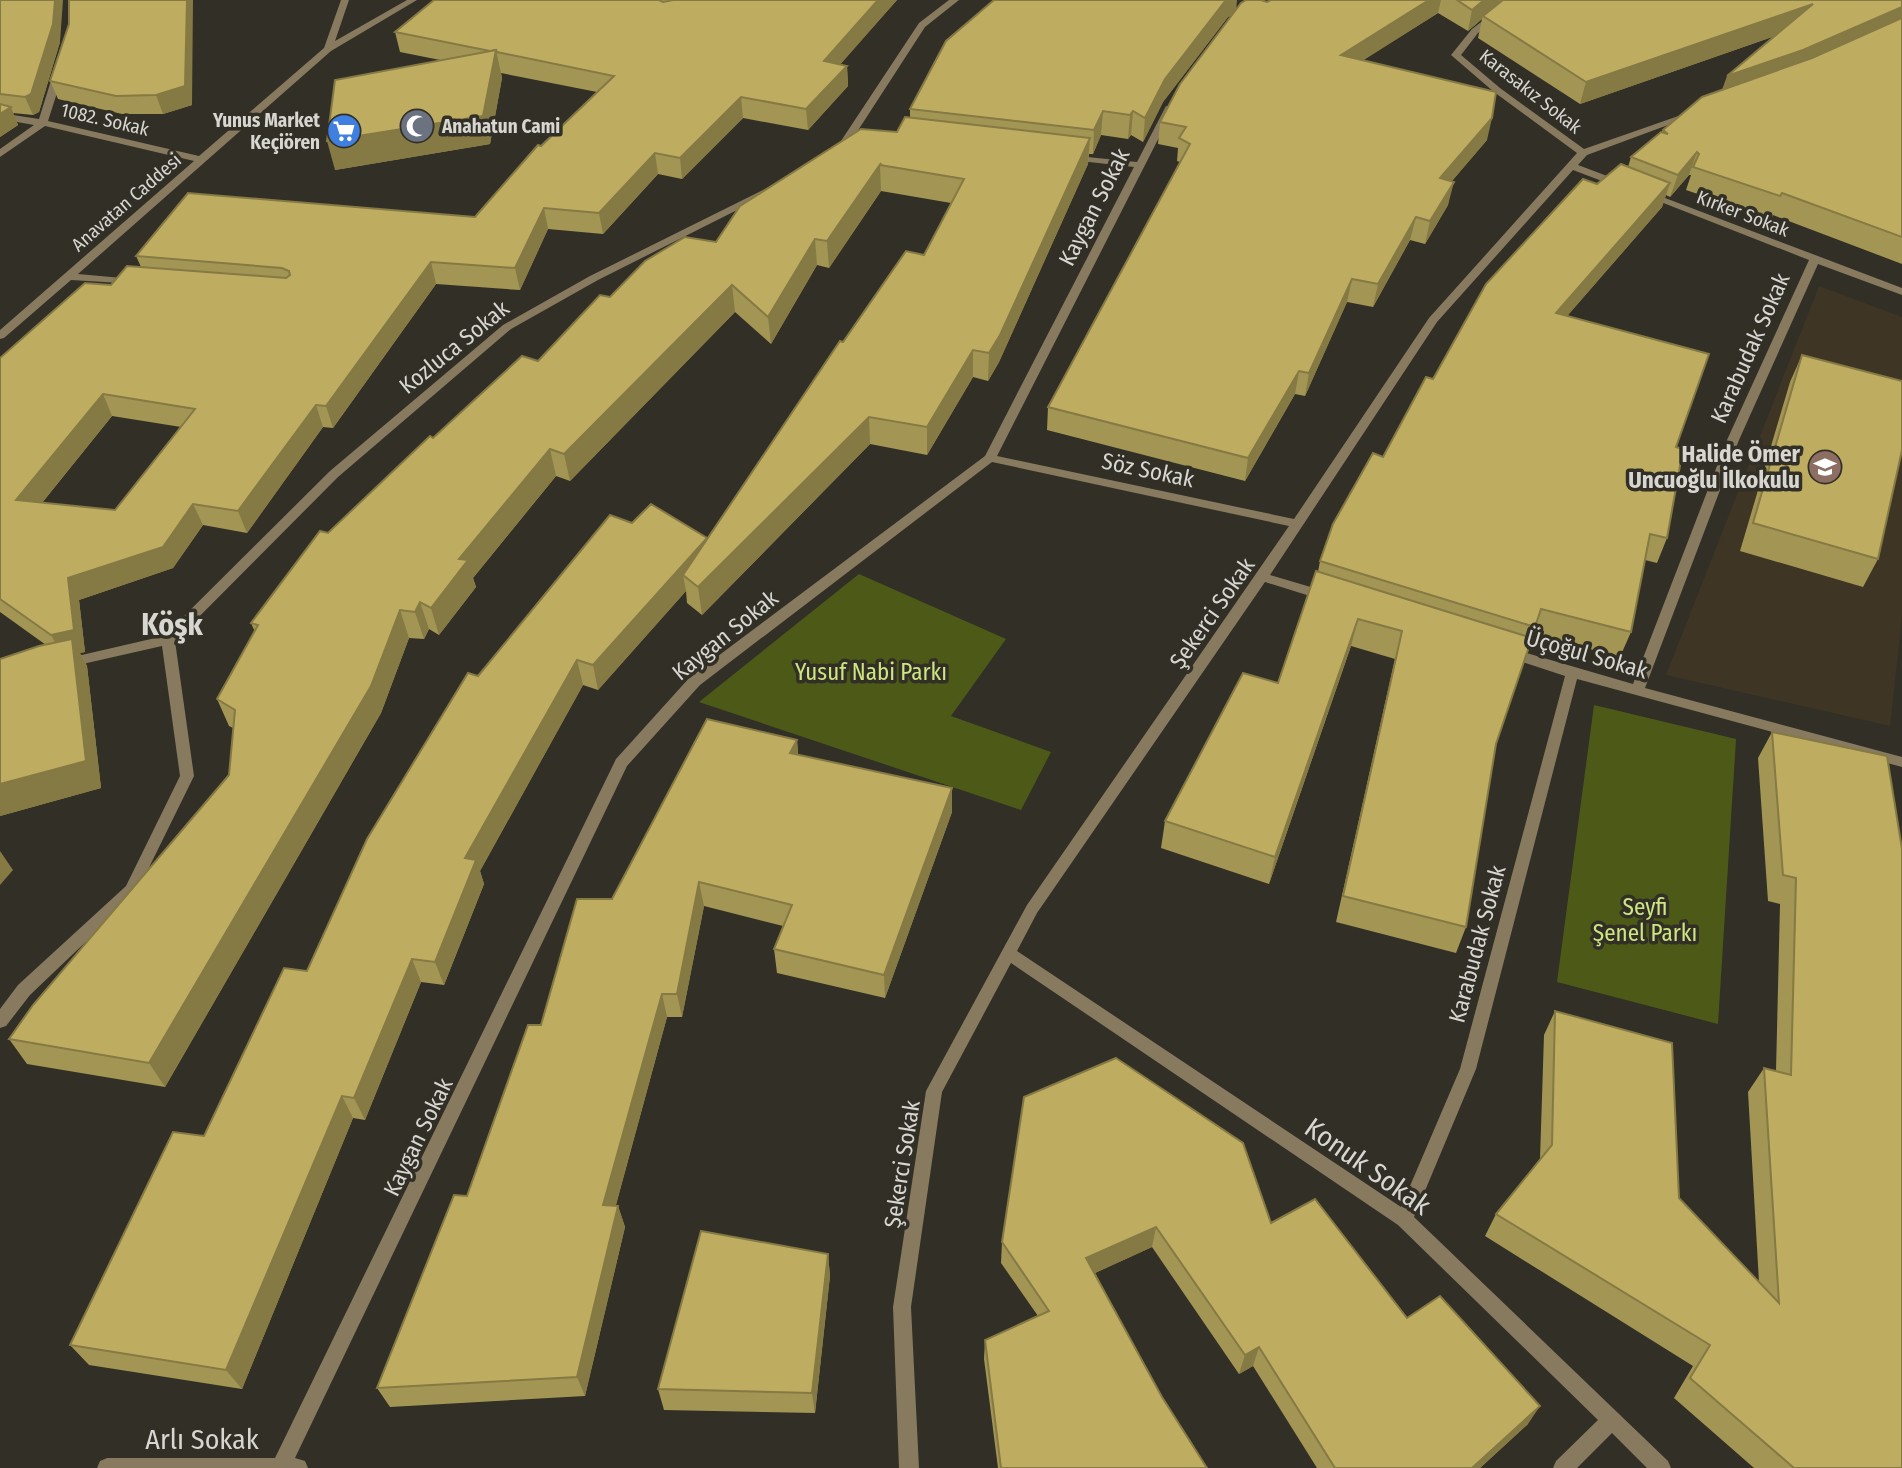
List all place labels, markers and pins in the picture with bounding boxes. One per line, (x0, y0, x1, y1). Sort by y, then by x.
mosque icon: Anahatun Cami (398, 107, 436, 145)
place label: Yunus Market Keçiören (212, 109, 320, 154)
supermarket icon: Yunus Market Keçiören (325, 112, 363, 150)
place label: Anahatun Cami (441, 115, 560, 138)
place label: Halide Ömer Uncuoğlu İlkokulu (1628, 440, 1801, 494)
school or university icon: Halide Ömer Uncuoğlu İlkokulu (1806, 448, 1844, 486)

